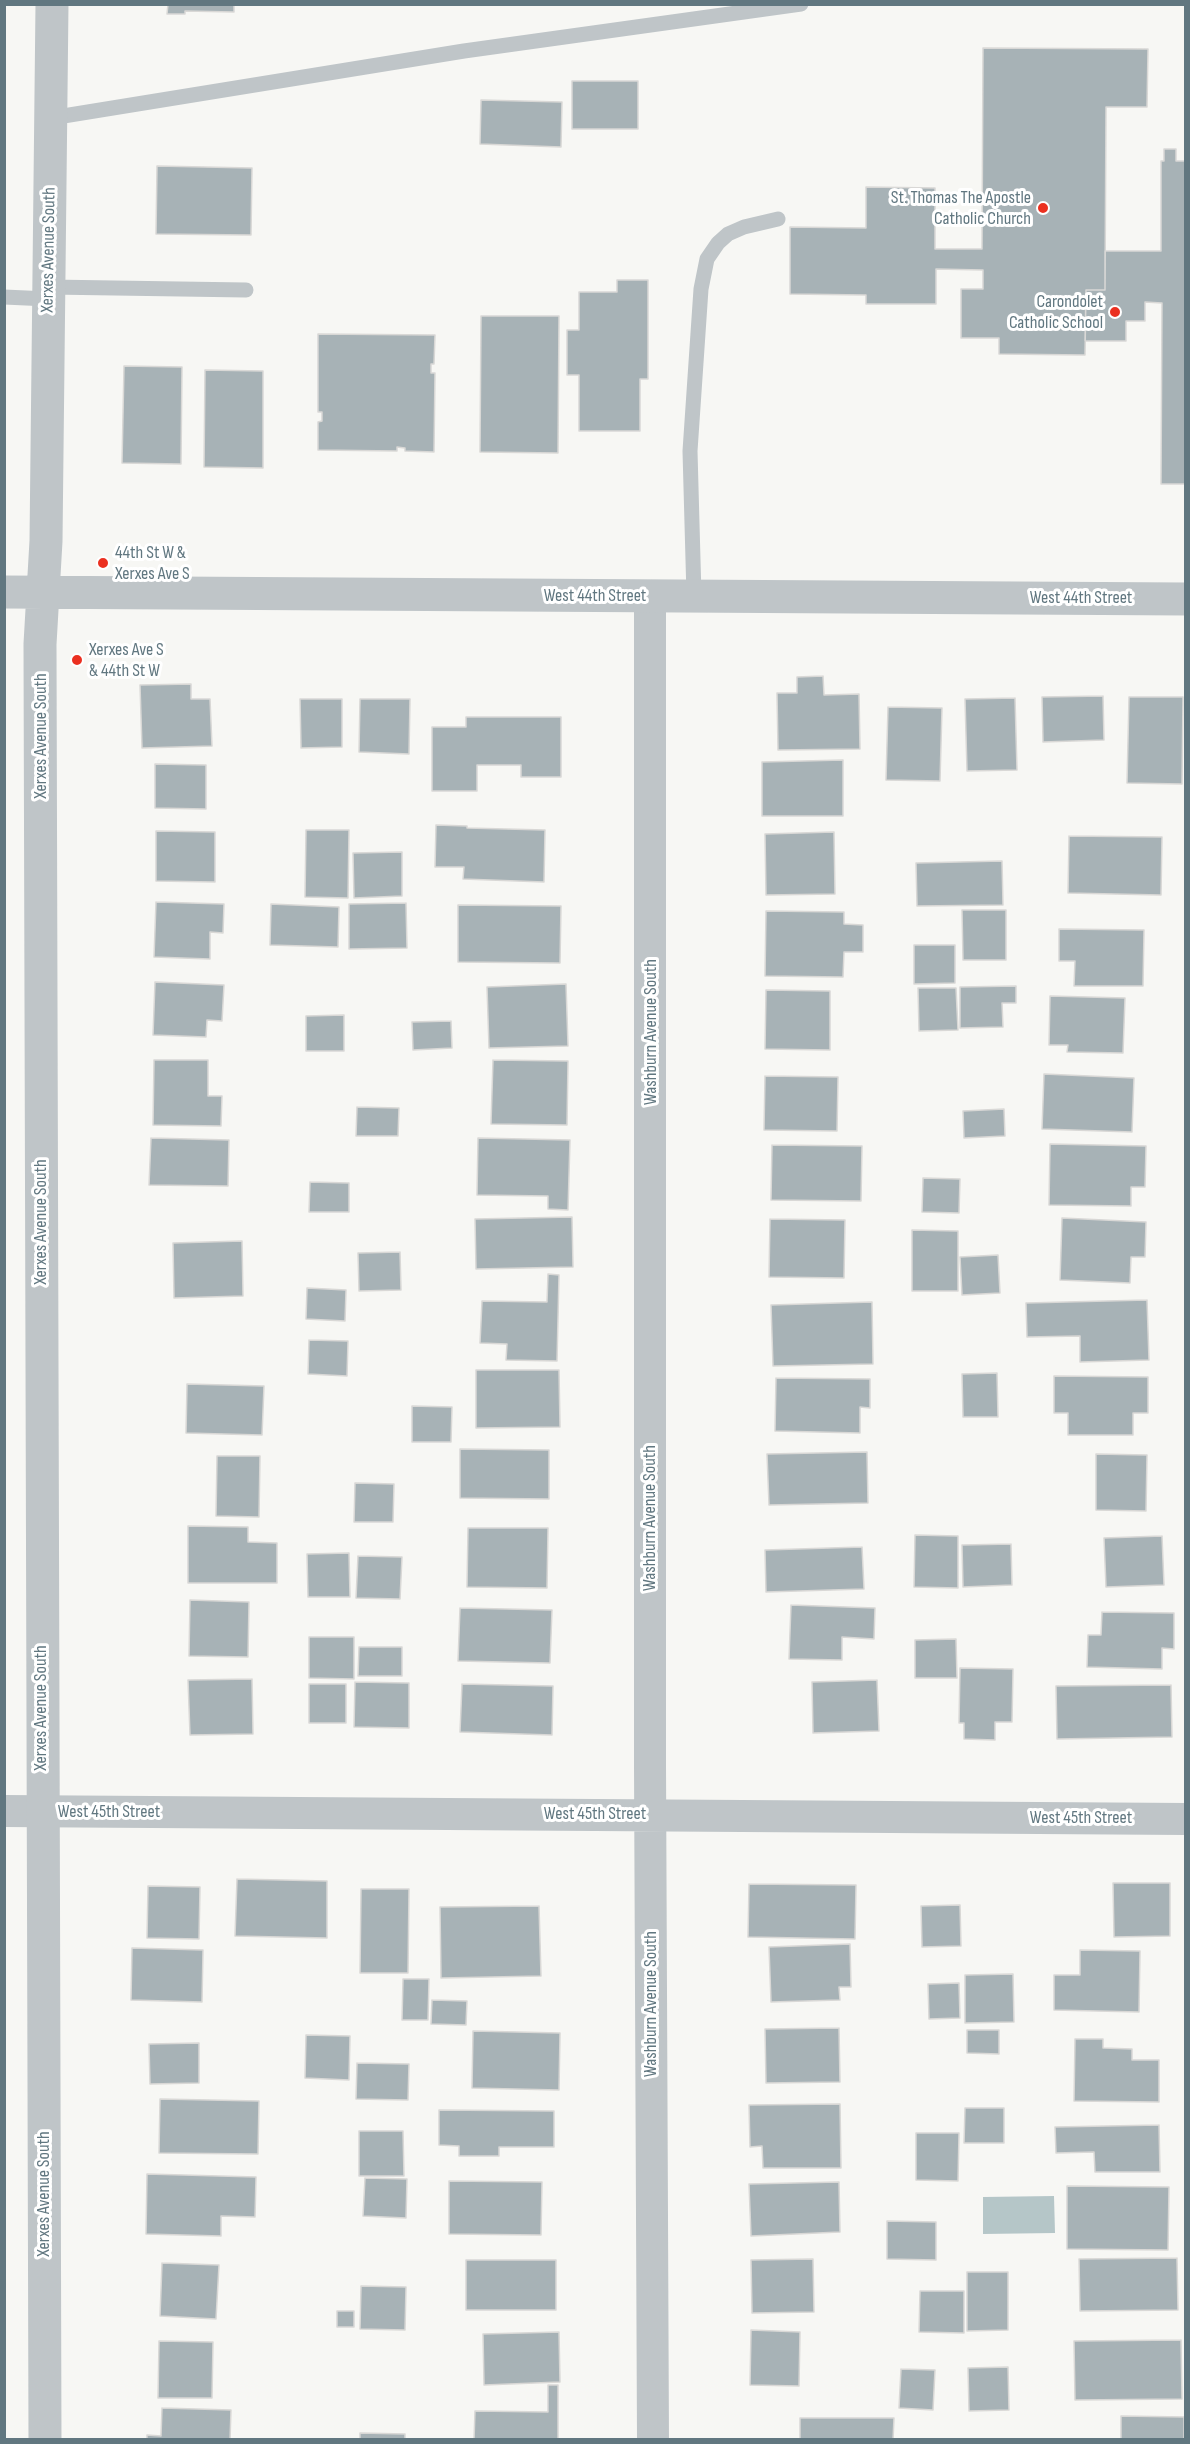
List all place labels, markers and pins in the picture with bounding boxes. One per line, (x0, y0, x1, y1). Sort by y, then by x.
place label: St. Thomas The Apostle Catholic Church (891, 187, 1031, 230)
marker: St. Thomas The Apostle Catholic Church (1036, 201, 1050, 215)
place label: Carondolet Catholic School (1009, 291, 1103, 334)
marker: Carondolet Catholic School (1108, 305, 1122, 319)
place label: 44th St W & Xerxes Ave S (115, 542, 190, 584)
marker: 44th St W & Xerxes Ave S (96, 556, 110, 570)
place label: Xerxes Ave S & 44th St W (89, 639, 164, 682)
marker: Xerxes Ave S & 44th St W (70, 653, 84, 667)

